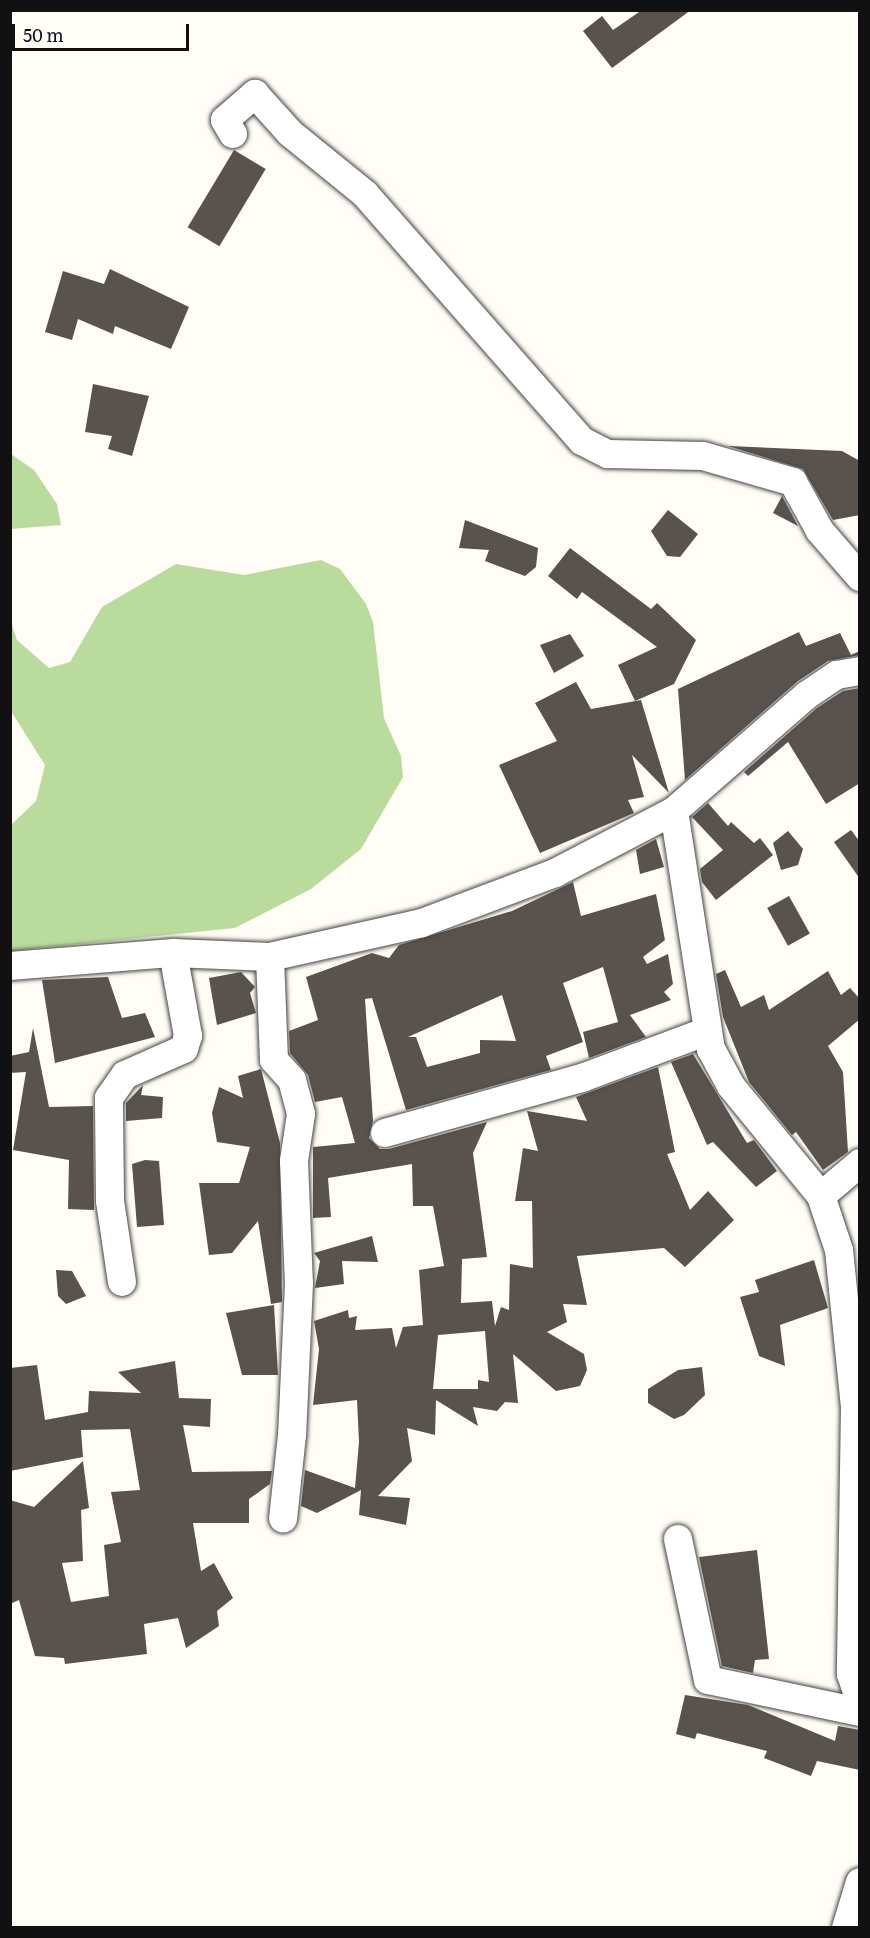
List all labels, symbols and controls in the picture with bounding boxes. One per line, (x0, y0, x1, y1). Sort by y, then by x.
scale bar (15, 12, 192, 50)
text: 50 m (23, 21, 64, 48)

